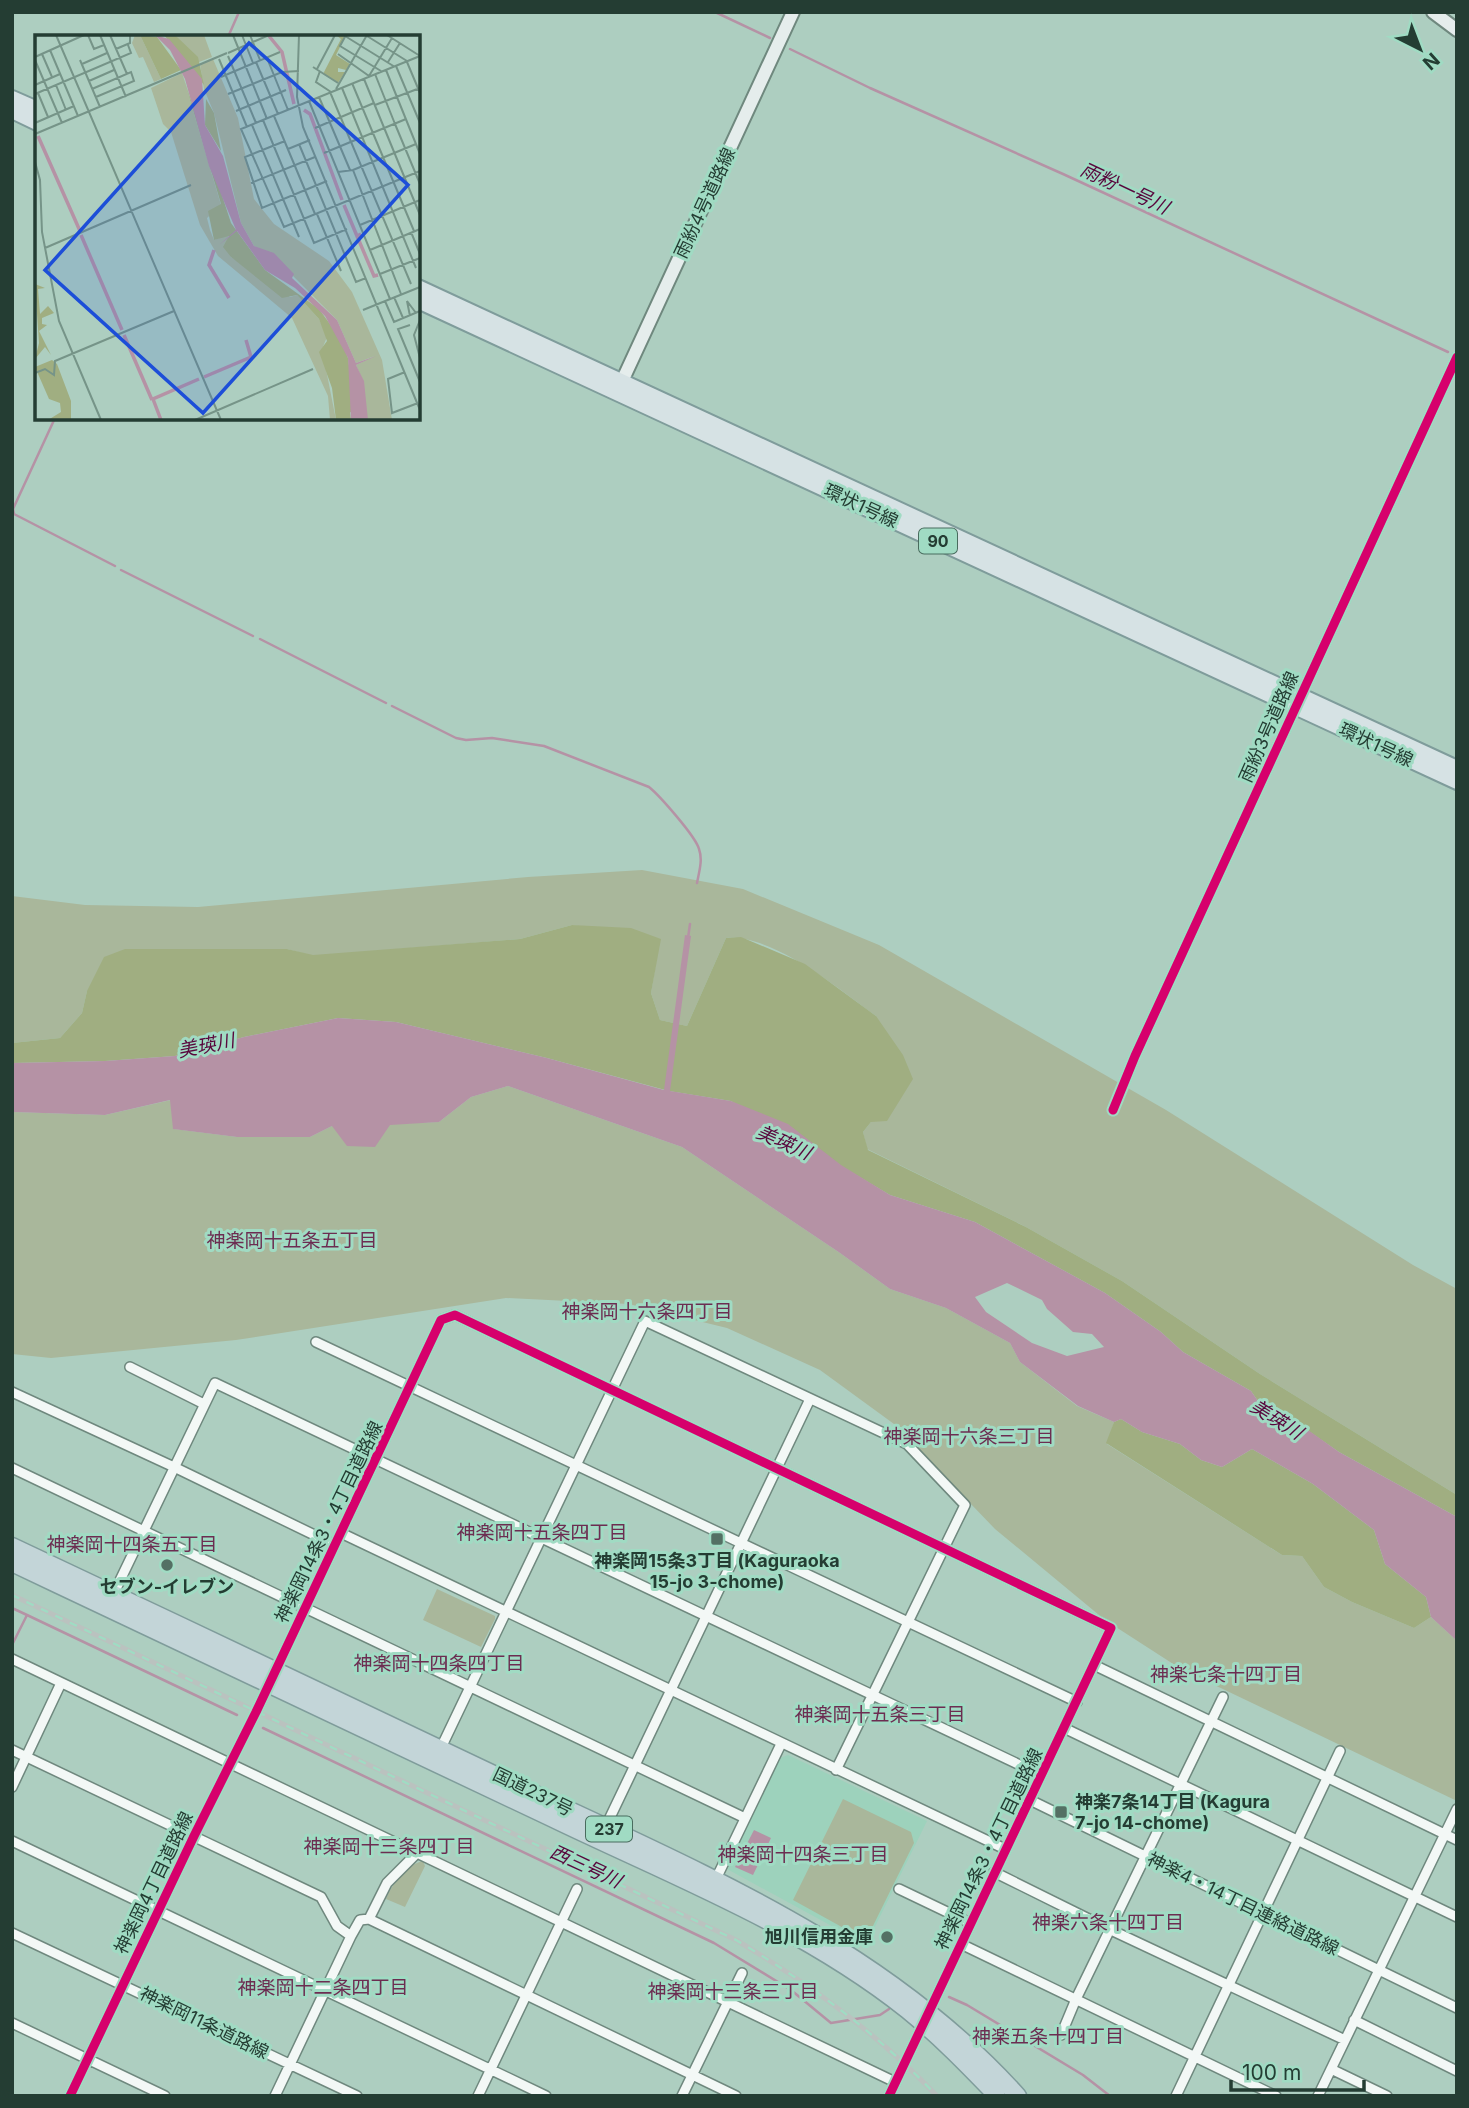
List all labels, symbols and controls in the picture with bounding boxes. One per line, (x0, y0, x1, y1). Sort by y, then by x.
north arrow (1385, 14, 1455, 84)
inset map (35, 35, 420, 420)
text: N (1418, 48, 1444, 75)
street label: 雨紛4号道路線 (670, 144, 739, 261)
water label: 雨粉一号川 (1077, 158, 1175, 220)
street label: 環状1号線 (821, 479, 902, 532)
road number: 90 (919, 528, 957, 554)
street label: 雨紛3号道路線 (1235, 668, 1302, 785)
street label: 環状1号線 (1336, 718, 1417, 771)
water label: 美瑛川 (176, 1028, 238, 1062)
water label: 美瑛川 (753, 1120, 816, 1165)
district label: 神楽岡十五条五丁目 (206, 1229, 378, 1252)
district label: 神楽岡十六条四丁目 (561, 1300, 733, 1323)
water label: 美瑛川 (1246, 1395, 1309, 1445)
street label: 神楽岡14条3・4丁目道路線 (271, 1418, 387, 1626)
district label: 神楽岡十六条三丁目 (883, 1425, 1055, 1448)
district label: 神楽岡十五条四丁目 (456, 1521, 628, 1544)
marker: 神楽岡15条3丁目 (Kaguraoka 15-jo 3-chome) (709, 1531, 725, 1547)
district label: 神楽岡十四条五丁目 (46, 1533, 218, 1556)
place label: 神楽岡15条3丁目 (Kaguraoka 15-jo 3-chome) (594, 1550, 840, 1592)
marker: セブン-イレブン (159, 1557, 175, 1573)
place label: セブン-イレブン (100, 1576, 234, 1597)
district label: 神楽岡十四条四丁目 (353, 1652, 525, 1675)
district label: 神楽七条十四丁目 (1150, 1663, 1302, 1686)
district label: 神楽岡十五条三丁目 (794, 1703, 966, 1726)
street label: 神楽岡14条3・4丁目道路線 (931, 1745, 1047, 1953)
street label: 国道237号 (490, 1763, 577, 1820)
place label: 神楽7条14丁目 (Kagura 7-jo 14-chome) (1075, 1791, 1270, 1833)
marker: 神楽7条14丁目 (Kagura 7-jo 14-chome) (1053, 1804, 1069, 1820)
street label: 神楽岡4丁目道路線 (110, 1808, 197, 1957)
road number: 237 (586, 1816, 632, 1842)
district label: 神楽岡十三条四丁目 (303, 1835, 475, 1858)
water label: 西三号川 (546, 1840, 627, 1894)
district label: 神楽岡十四条三丁目 (717, 1843, 889, 1866)
street label: 神楽4・14丁目連絡道路線 (1144, 1848, 1342, 1959)
district label: 神楽六条十四丁目 (1032, 1911, 1184, 1934)
place label: 旭川信用金庫 (765, 1926, 873, 1947)
marker: 旭川信用金庫 (879, 1929, 895, 1945)
district label: 神楽岡十二条四丁目 (237, 1976, 409, 1999)
district label: 神楽岡十三条三丁目 (647, 1980, 819, 2003)
street label: 神楽岡11条道路線 (136, 1982, 272, 2063)
district label: 神楽五条十四丁目 (972, 2025, 1124, 2048)
scale bar (1231, 2048, 1364, 2092)
text: 100 m (1242, 2060, 1301, 2085)

